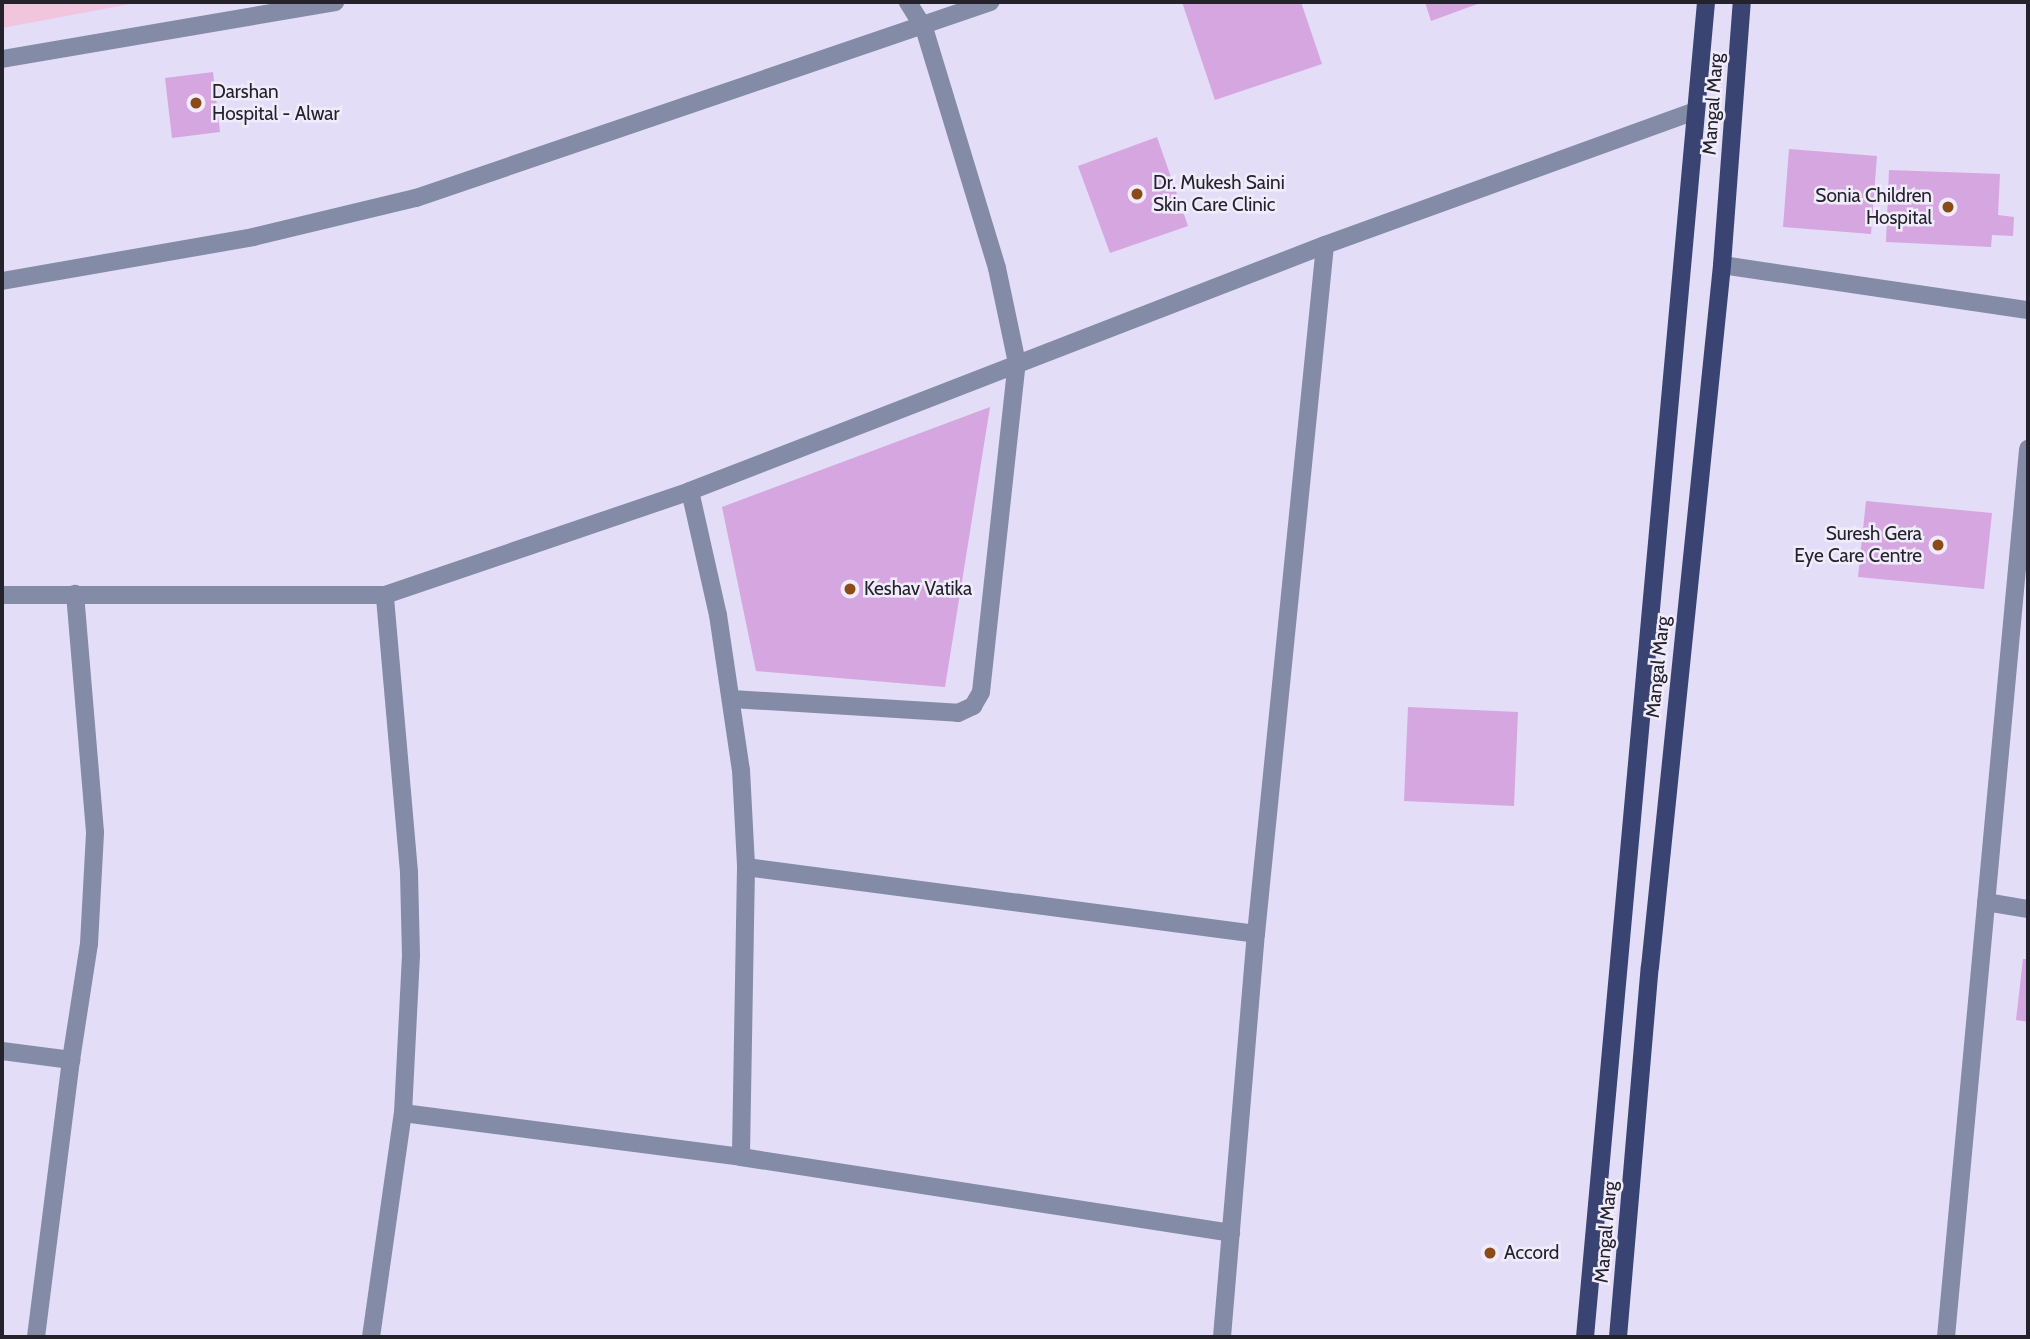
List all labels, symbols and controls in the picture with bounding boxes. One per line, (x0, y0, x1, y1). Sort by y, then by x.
street label: Mangal Marg (1698, 52, 1728, 156)
place label: Darshan Hospital - Alwar (212, 81, 339, 125)
marker: Darshan Hospital - Alwar (186, 93, 206, 113)
place label: Dr. Mukesh Saini Skin Care Clinic (1153, 172, 1285, 216)
marker: Dr. Mukesh Saini Skin Care Clinic (1127, 184, 1147, 204)
place label: Sonia Children Hospital (1815, 185, 1932, 229)
marker: Sonia Children Hospital (1938, 197, 1958, 217)
place label: Suresh Gera Eye Care Centre (1794, 523, 1922, 567)
marker: Suresh Gera Eye Care Centre (1928, 535, 1948, 555)
place label: Keshav Vatika (864, 578, 972, 600)
marker: Keshav Vatika (842, 581, 858, 597)
street label: Mangal Marg (1641, 615, 1675, 719)
street label: Mangal Marg (1590, 1180, 1622, 1284)
place label: Accord (1504, 1242, 1559, 1264)
marker: Accord (1482, 1245, 1498, 1261)

